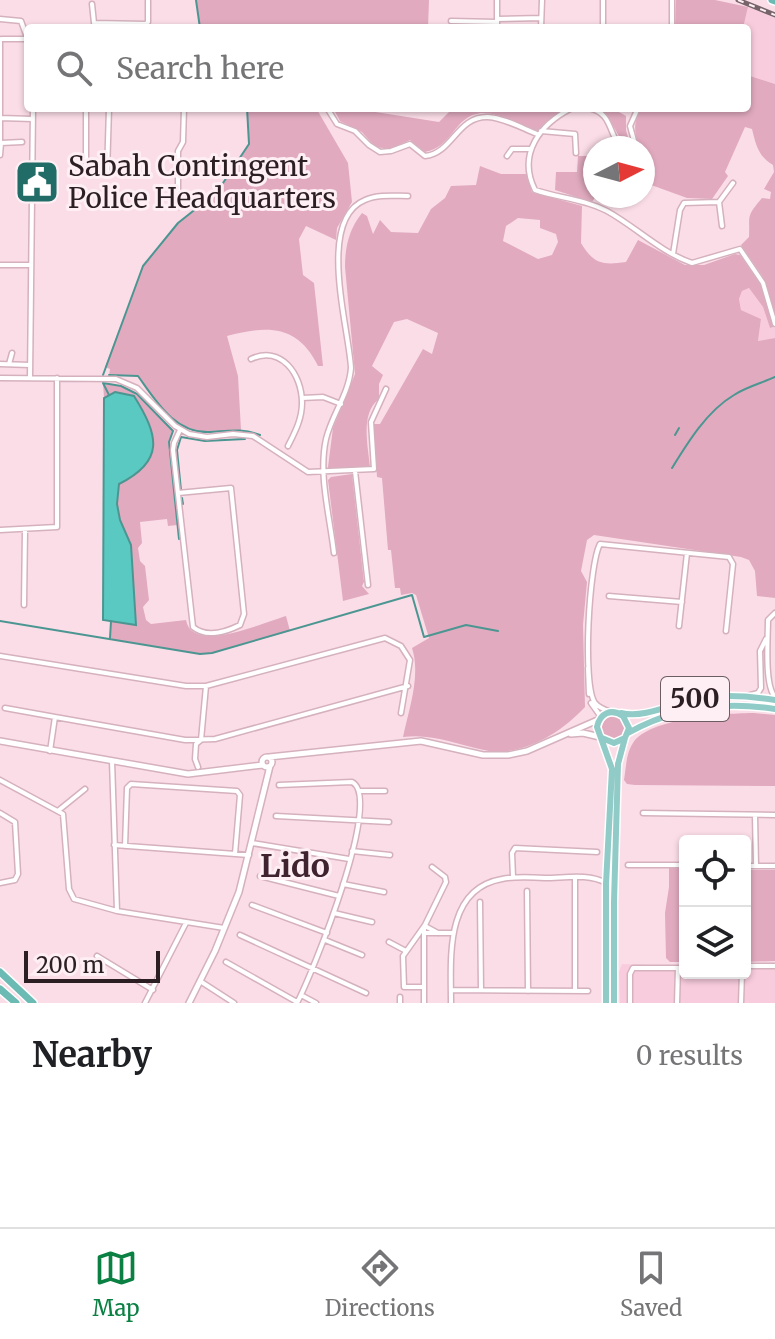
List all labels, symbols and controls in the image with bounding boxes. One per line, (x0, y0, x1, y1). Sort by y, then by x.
search box (24, 24, 751, 112)
icon: search (52, 46, 96, 90)
text: Search here (116, 49, 284, 87)
north arrow (583, 136, 655, 208)
place label: Sabah Contingent Police Headquarters (68, 148, 336, 216)
public building icon: Sabah Contingent Police Headquarters (13, 158, 61, 206)
road number: 500 (661, 677, 729, 721)
map controls (679, 835, 751, 979)
button: locate (679, 835, 751, 907)
district label: Lido (260, 846, 330, 886)
button: layers (679, 907, 751, 979)
scale bar (24, 947, 160, 983)
text: 200 m (36, 951, 104, 979)
text: Nearby (32, 1034, 152, 1076)
text: 0 results (636, 1039, 743, 1072)
tab: Map (93, 1246, 140, 1322)
tab: Directions (325, 1246, 435, 1322)
tab: Saved (620, 1246, 682, 1322)

